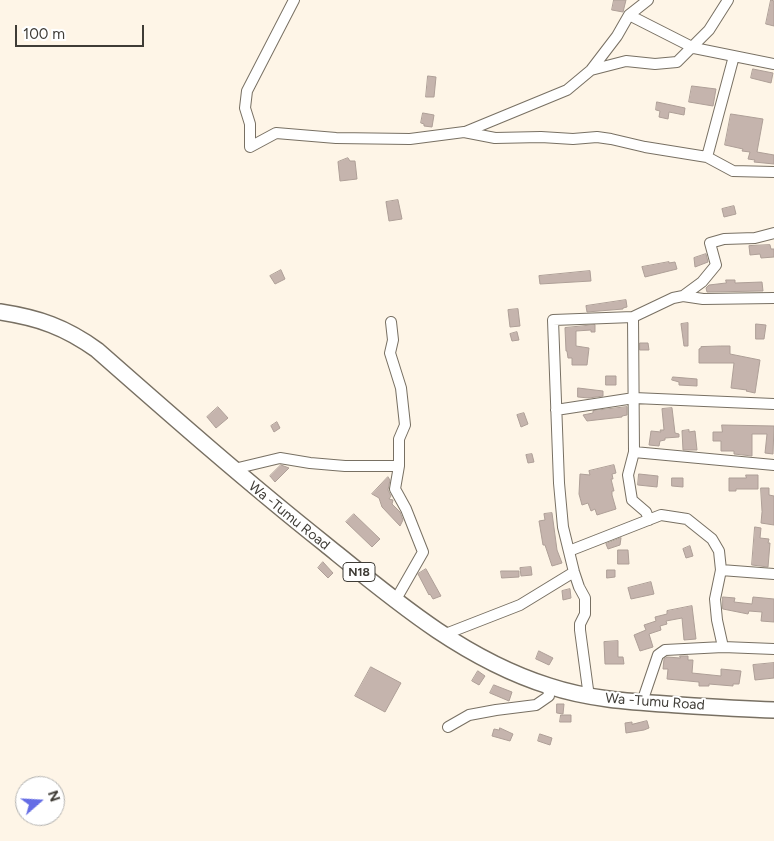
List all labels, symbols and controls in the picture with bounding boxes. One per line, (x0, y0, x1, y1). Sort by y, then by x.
scale bar (18, 15, 146, 47)
text: 100 m (23, 25, 65, 43)
street label: Wa -Tumu Road (245, 478, 333, 554)
road number: N18 (343, 562, 375, 582)
street label: Wa -Tumu Road (605, 690, 705, 714)
north arrow (15, 776, 65, 826)
text: N (44, 788, 64, 804)

